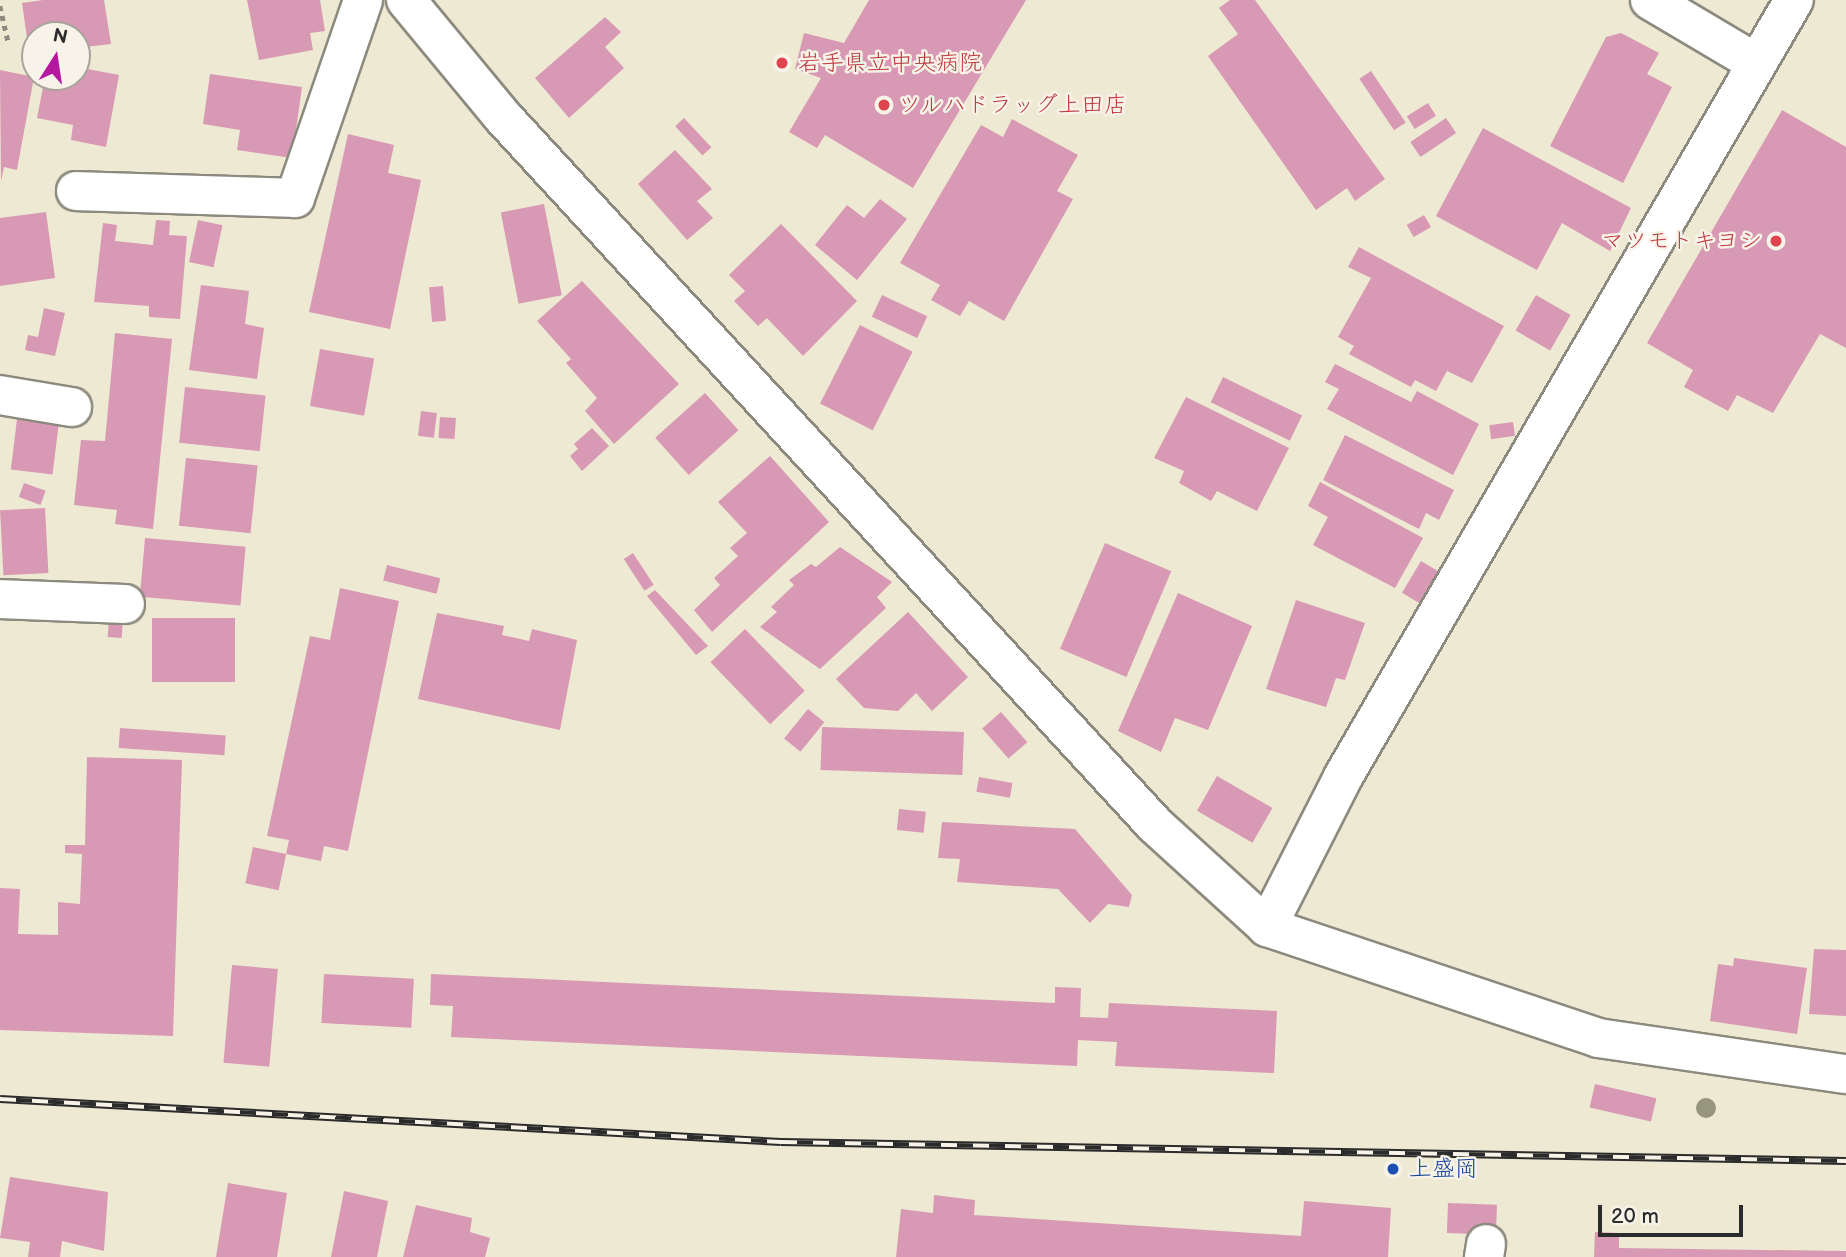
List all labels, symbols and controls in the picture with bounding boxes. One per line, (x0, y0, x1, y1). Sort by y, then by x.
north arrow (21, 21, 91, 91)
text: N (51, 24, 69, 50)
place label: 岩手県立中央病院 (798, 49, 982, 77)
marker: 岩手県立中央病院 (772, 53, 792, 73)
place label: ツルハドラッグ上田店 (898, 91, 1128, 119)
marker: ツルハドラッグ上田店 (876, 97, 892, 113)
place label: マツモトキヨシ (1601, 227, 1762, 255)
marker: マツモトキヨシ (1768, 233, 1784, 249)
place label: 上盛岡 (1409, 1155, 1478, 1183)
marker: 上盛岡 (1383, 1159, 1403, 1179)
scale bar (1601, 1190, 1746, 1234)
text: 20 m (1611, 1204, 1659, 1229)

